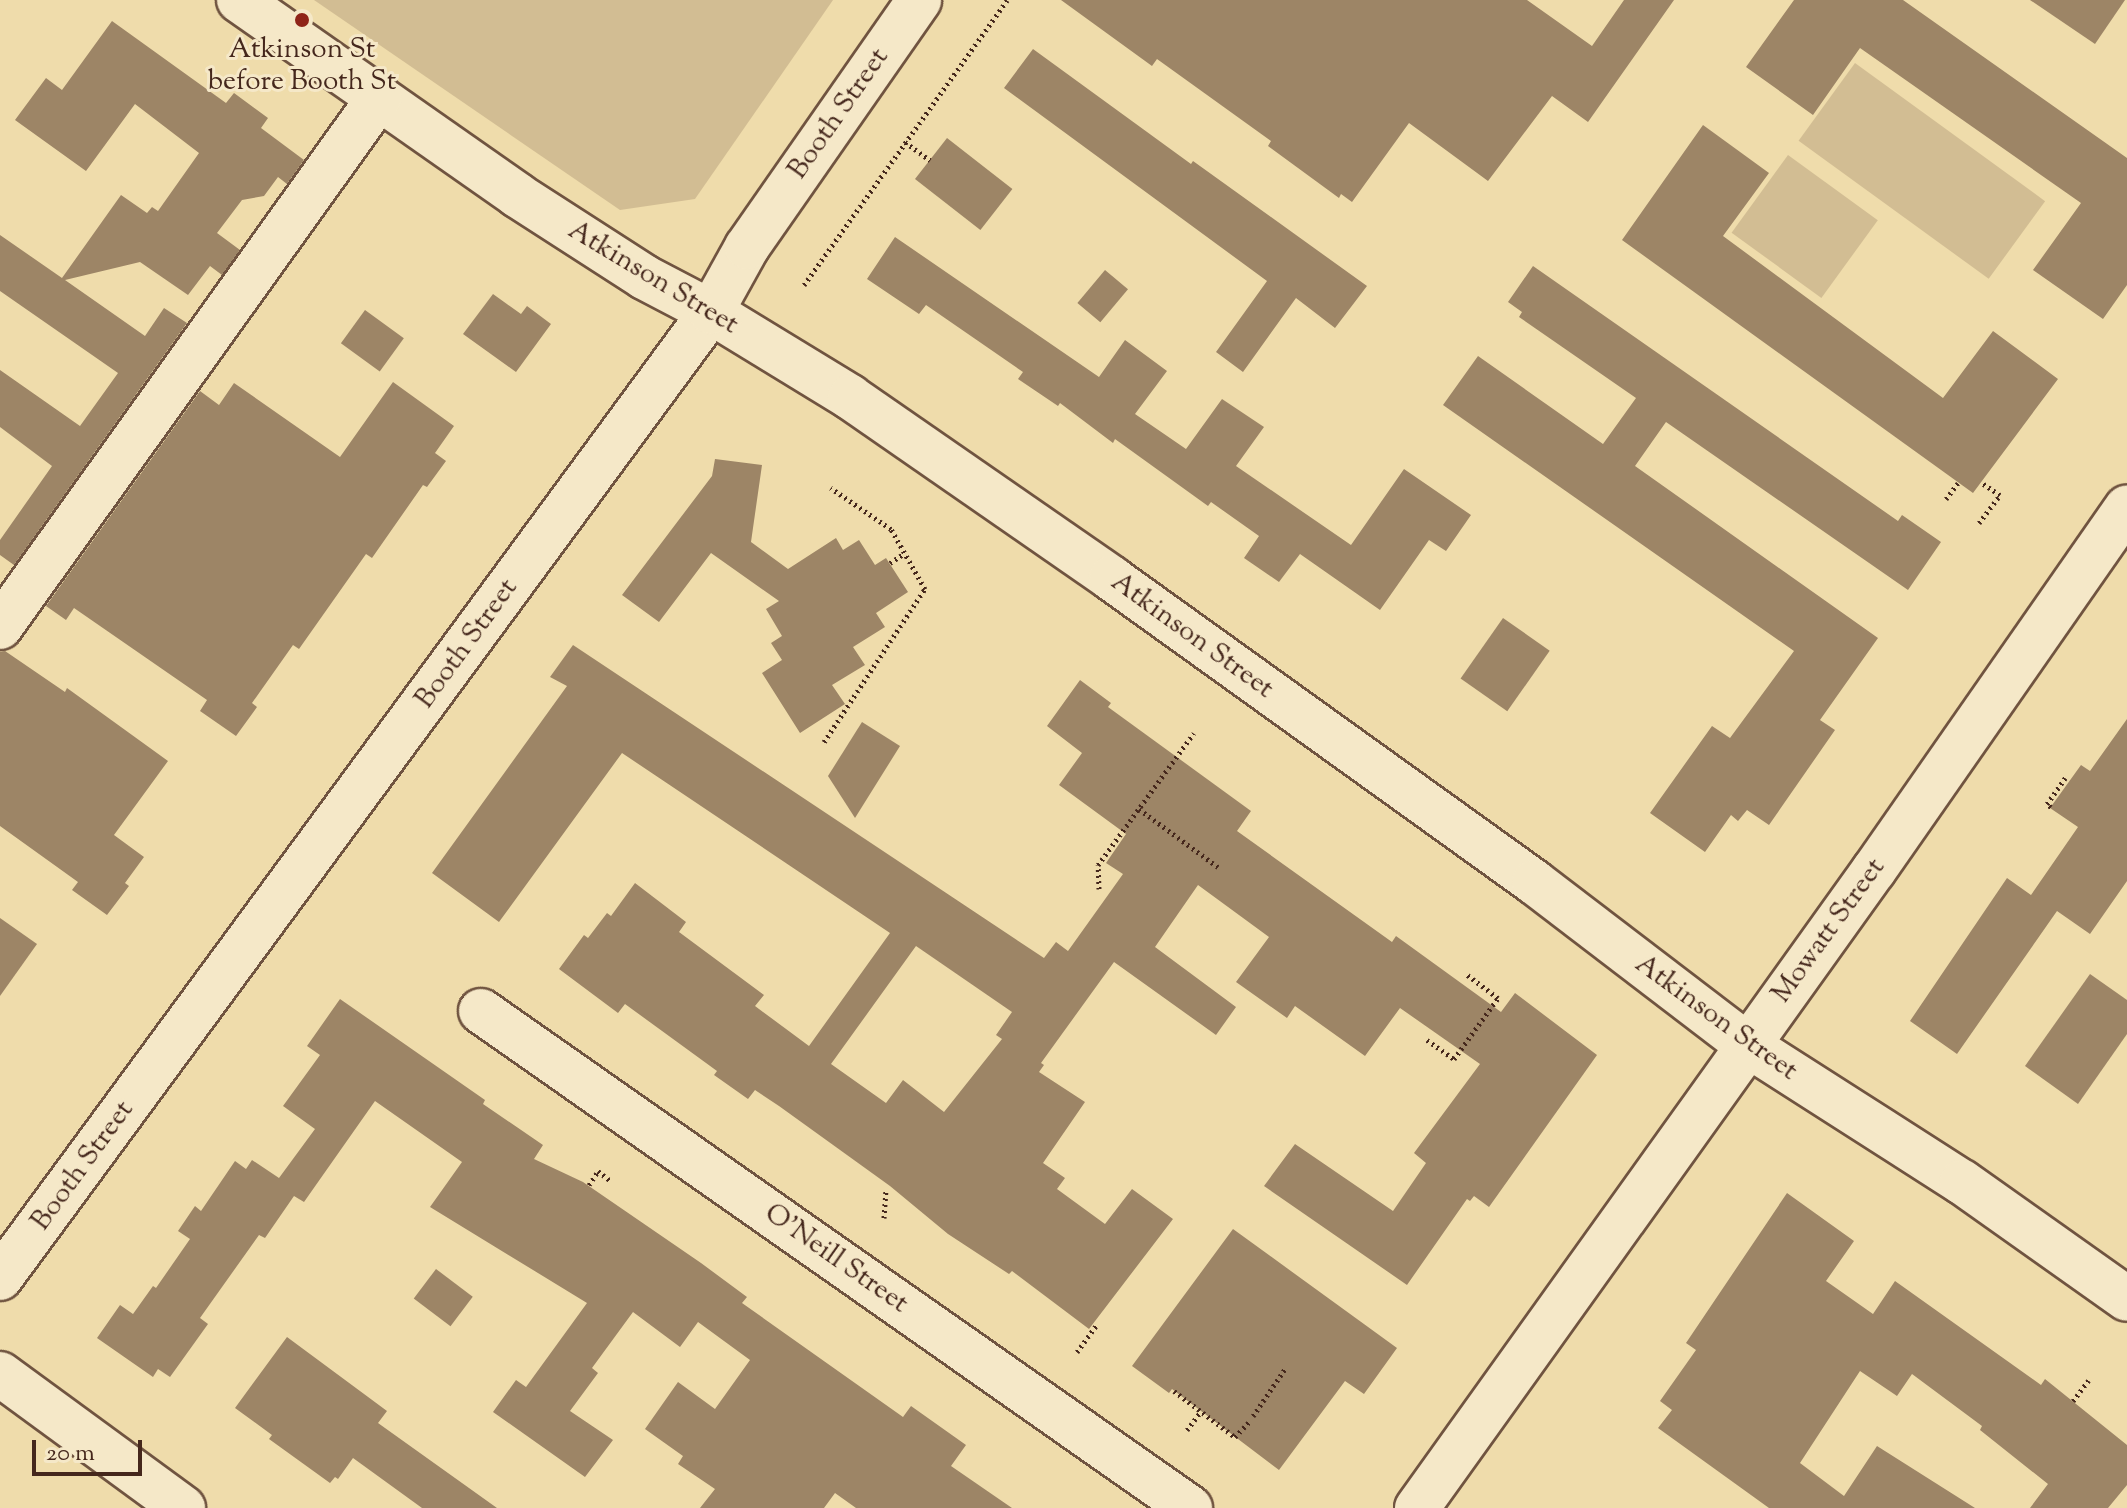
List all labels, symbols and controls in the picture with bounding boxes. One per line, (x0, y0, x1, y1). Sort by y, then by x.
marker: Atkinson St before Booth St (293, 11, 311, 29)
place label: Atkinson St before Booth St (208, 33, 396, 99)
street label: Booth Street (782, 42, 896, 186)
street label: Atkinson Street (562, 214, 744, 342)
street label: Atkinson Street (1104, 566, 1280, 706)
street label: Booth Street (409, 572, 525, 716)
street label: Mowatt Street (1765, 852, 1893, 1010)
street label: Atkinson Street (1628, 948, 1804, 1088)
street label: Booth Street (25, 1094, 141, 1238)
street label: O'Neill Street (758, 1197, 914, 1321)
scale bar (36, 1424, 146, 1474)
text: 20 m (46, 1437, 95, 1471)

